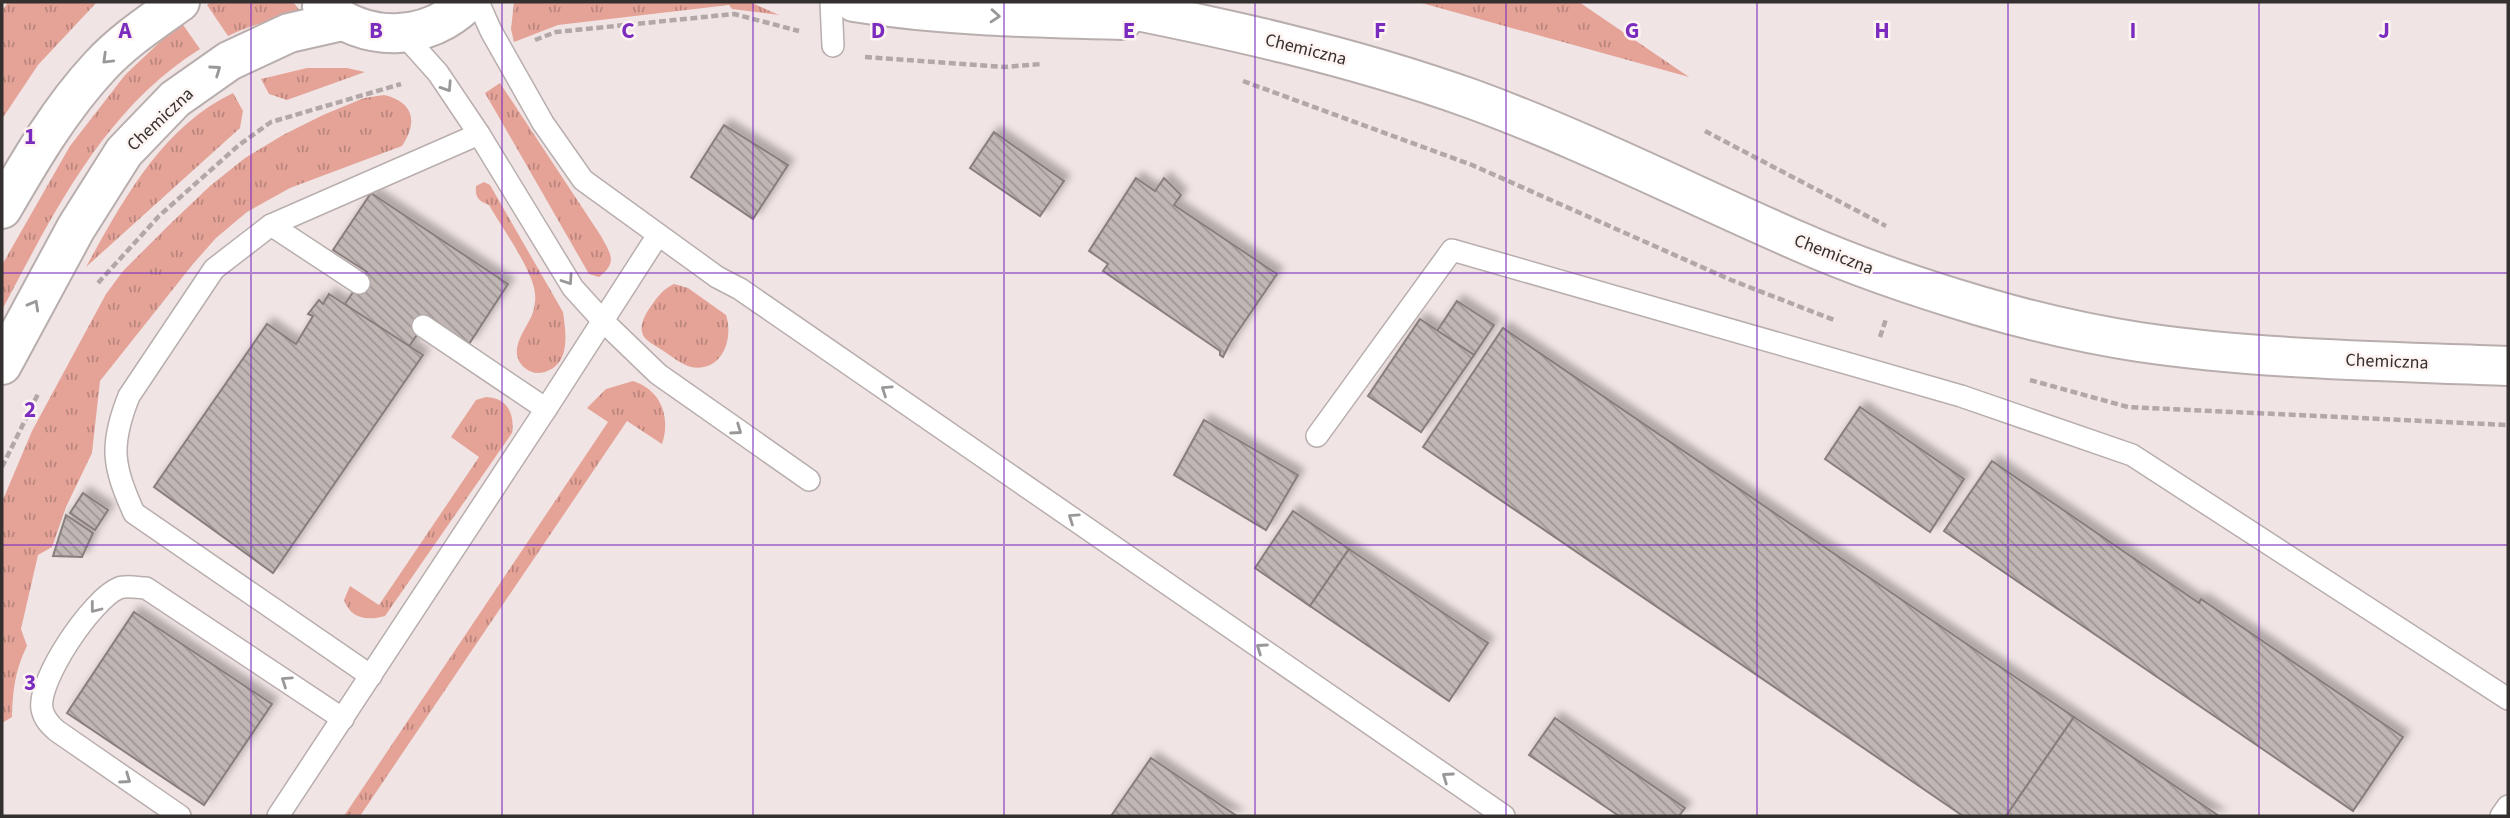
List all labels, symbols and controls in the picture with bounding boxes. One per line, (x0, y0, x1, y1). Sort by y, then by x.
one-way arrow (990, 8, 1001, 23)
text: A (117, 14, 132, 47)
text: B (369, 14, 383, 47)
text: C (621, 14, 635, 47)
text: D (871, 14, 885, 47)
text: E (1123, 14, 1135, 47)
text: F (1374, 14, 1386, 47)
text: G (1625, 14, 1639, 47)
text: H (1874, 14, 1890, 47)
text: I (2130, 14, 2136, 47)
text: J (2378, 14, 2390, 47)
street label: Chemiczna (1263, 27, 1349, 72)
one-way arrow (102, 51, 115, 64)
one-way arrow (208, 66, 221, 78)
one-way arrow (439, 79, 451, 92)
street label: Chemiczna (121, 82, 199, 157)
text: 1 (24, 120, 36, 153)
street label: Chemiczna (1791, 228, 1877, 281)
one-way arrow (560, 272, 573, 285)
one-way arrow (26, 300, 40, 313)
street label: Chemiczna (2345, 348, 2429, 375)
one-way arrow (881, 386, 894, 398)
text: 2 (24, 393, 36, 426)
one-way arrow (729, 422, 742, 434)
one-way arrow (1068, 514, 1081, 526)
one-way arrow (90, 600, 103, 613)
one-way arrow (1255, 643, 1268, 656)
text: 3 (24, 666, 36, 699)
one-way arrow (281, 677, 294, 689)
one-way arrow (118, 771, 131, 783)
one-way arrow (1442, 772, 1455, 785)

